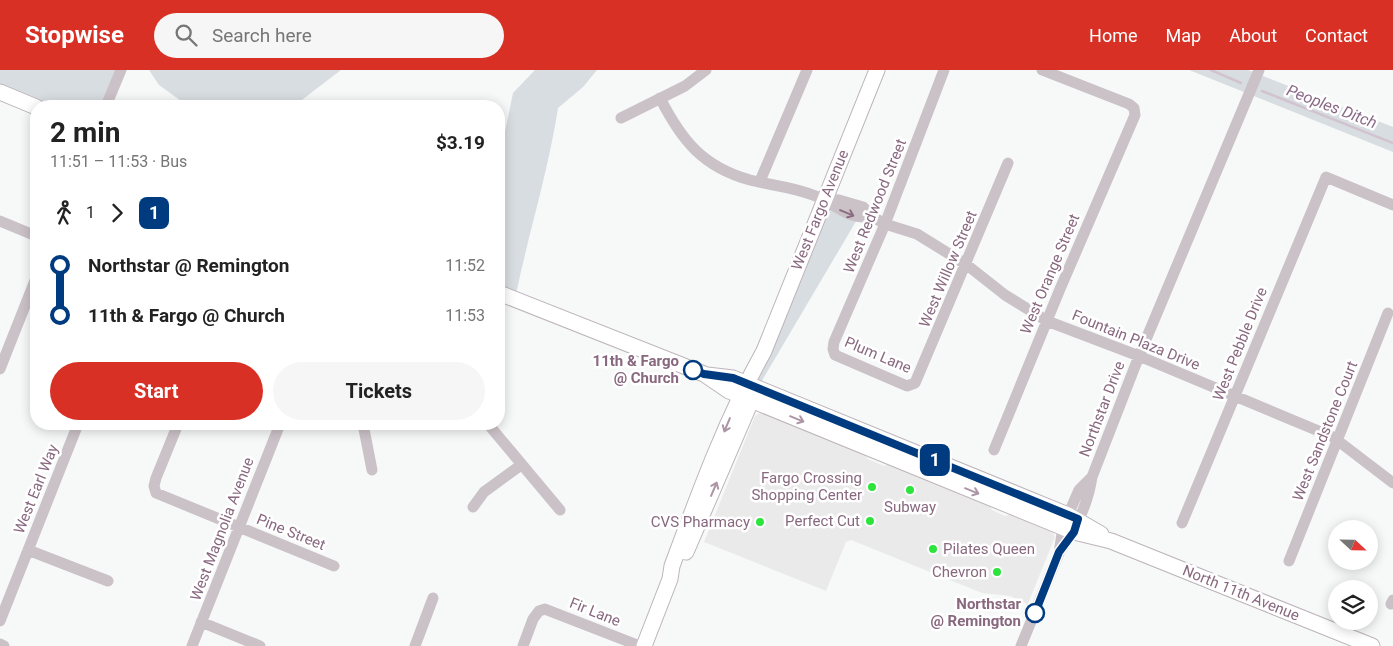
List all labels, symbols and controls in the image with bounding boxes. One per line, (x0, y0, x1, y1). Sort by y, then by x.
search box (154, 13, 504, 58)
text: Stopwise (25, 21, 124, 49)
icon: search (172, 21, 200, 49)
text: Search here (212, 24, 312, 47)
text: Home (1089, 25, 1138, 46)
text: Map (1166, 25, 1201, 46)
text: About (1229, 25, 1277, 46)
text: Contact (1305, 25, 1368, 46)
water label: Peoples Ditch (1284, 81, 1380, 132)
text: 2 min (50, 116, 120, 149)
text: $3.19 (436, 131, 485, 154)
street label: West Redwood Street (840, 136, 910, 276)
street label: West Fargo Avenue (788, 147, 852, 273)
text: 11:51 – 11:53 · Bus (50, 152, 187, 171)
icon: walk (50, 199, 78, 227)
icon: forward (103, 199, 131, 227)
text: 1 (149, 202, 159, 223)
text: 1 (86, 203, 95, 222)
street label: West Willow Street (915, 208, 981, 330)
one-way arrow (839, 209, 854, 219)
street label: West Orange Street (1017, 211, 1083, 337)
text: Northstar @ Remington (88, 254, 289, 277)
text: 11:52 (445, 256, 485, 275)
street label: West Pebble Drive (1209, 285, 1271, 403)
text: 11th & Fargo @ Church (88, 304, 285, 327)
text: 11:53 (445, 306, 485, 325)
street label: Fountain Plaza Drive (1069, 306, 1203, 374)
street label: Plum Lane (842, 333, 914, 377)
place label: 11th & Fargo @ Church (593, 352, 679, 387)
street label: West Sandstone Court (1289, 358, 1361, 504)
street label: Northstar Drive (1075, 359, 1129, 459)
marker: 11th & Fargo @ Church (683, 360, 703, 380)
button: Start (50, 362, 263, 420)
button: Tickets (273, 362, 485, 420)
one-way arrow (789, 415, 804, 424)
one-way arrow (721, 418, 730, 433)
street label: West Earl Way (10, 442, 62, 536)
line badge: 1 (919, 444, 951, 476)
text: 1 (930, 449, 940, 470)
street label: West Magnolia Avenue (186, 455, 258, 603)
place label: Fargo Crossing Shopping Center (751, 469, 862, 504)
marker: Fargo Crossing Shopping Center (866, 481, 878, 493)
one-way arrow (710, 482, 720, 497)
marker: Subway (904, 484, 916, 496)
one-way arrow (964, 486, 979, 496)
place label: Subway (884, 498, 936, 516)
street label: Pine Street (254, 510, 328, 554)
place label: Perfect Cut (785, 512, 860, 530)
place label: CVS Pharmacy (651, 513, 750, 531)
marker: Perfect Cut (864, 515, 876, 527)
marker: CVS Pharmacy (754, 516, 766, 528)
north arrow (1328, 520, 1378, 570)
map controls (1328, 520, 1378, 630)
place label: Pilates Queen (943, 540, 1035, 558)
marker: Pilates Queen (927, 543, 939, 555)
street label: North 11th Avenue (1180, 561, 1302, 625)
place label: Chevron (932, 563, 987, 581)
marker: Chevron (991, 566, 1003, 578)
button: layers (1328, 580, 1378, 630)
street label: Fir Lane (567, 594, 623, 630)
place label: Northstar @ Remington (930, 595, 1022, 630)
marker: Northstar @ Remington (1025, 603, 1045, 623)

